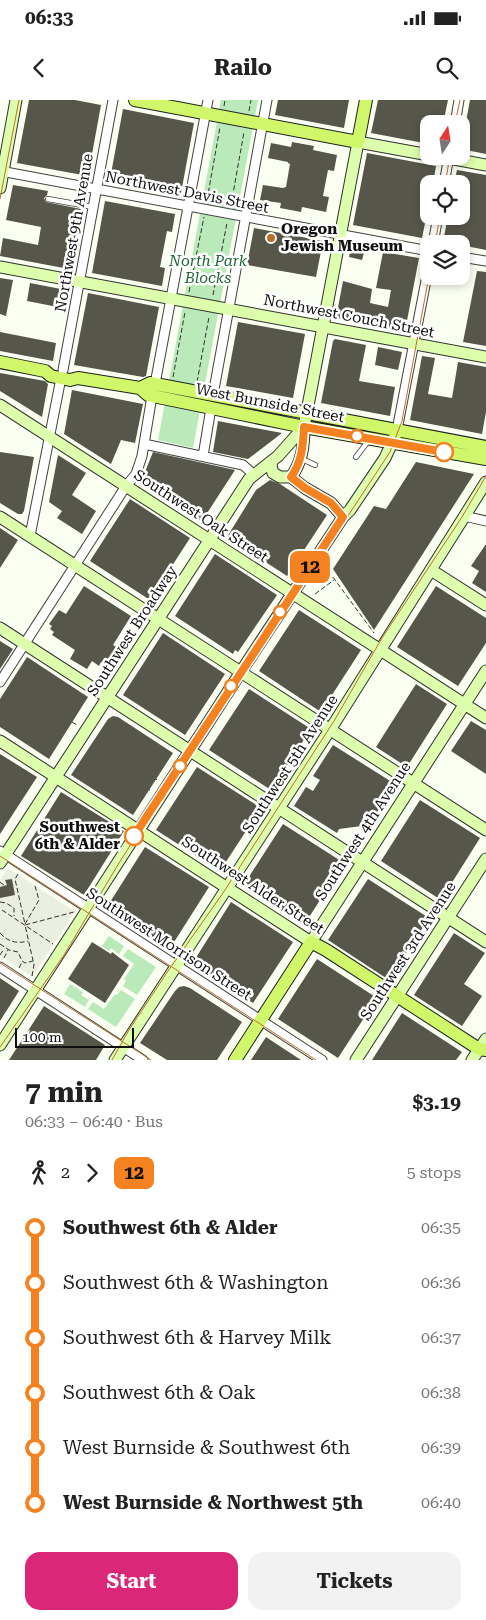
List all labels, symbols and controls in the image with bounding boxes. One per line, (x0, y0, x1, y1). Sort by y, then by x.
text: 06:33 (25, 6, 74, 29)
icon: back (25, 54, 53, 82)
icon: search (433, 54, 461, 82)
text: Railo (214, 55, 272, 80)
north arrow (420, 115, 470, 165)
map controls (420, 115, 470, 285)
street label: Northwest 9th Avenue (51, 152, 97, 314)
street label: Northwest Davis Street (104, 167, 271, 217)
button: locate (420, 175, 470, 225)
place label: Oregon Jewish Museum (281, 220, 404, 255)
marker: Oregon Jewish Museum (265, 232, 277, 244)
button: layers (420, 235, 470, 285)
park label: North Park Blocks (168, 252, 248, 287)
street label: Northwest Couch Street (262, 291, 436, 341)
street label: West Burnside Street (194, 380, 346, 426)
unlabelled marker (350, 429, 364, 443)
unlabelled marker (434, 442, 454, 462)
street label: Southwest Oak Street (130, 466, 272, 566)
line badge: 12 (288, 551, 332, 583)
text: 12 (300, 556, 320, 577)
street label: Southwest Broadway (83, 562, 181, 699)
unlabelled marker (273, 605, 287, 619)
unlabelled marker (224, 679, 238, 693)
street label: Southwest 5th Avenue (239, 691, 341, 837)
street label: Southwest 4th Avenue (312, 758, 414, 904)
unlabelled marker (173, 759, 187, 773)
place label: Southwest 6th & Alder (35, 818, 120, 853)
marker: Southwest 6th & Alder (124, 826, 144, 846)
street label: Southwest Alder Street (178, 832, 328, 938)
street label: Southwest 3rd Avenue (356, 878, 460, 1024)
street label: Southwest Morrison Street (83, 884, 255, 1004)
scale bar (15, 1025, 134, 1048)
text: 100 m (22, 1029, 62, 1045)
text: 7 min (25, 1076, 103, 1109)
text: $3.19 (412, 1091, 461, 1114)
text: 06:33 – 06:40 · Bus (25, 1112, 163, 1131)
icon: walk (25, 1159, 53, 1187)
icon: forward (78, 1159, 106, 1187)
text: 12 (124, 1162, 144, 1183)
text: 2 (61, 1163, 70, 1182)
text: 5 stops (407, 1163, 461, 1182)
text: Southwest 6th & Alder (63, 1216, 278, 1239)
text: 06:35 (421, 1218, 461, 1237)
text: Southwest 6th & Washington (63, 1271, 329, 1294)
text: 06:36 (421, 1273, 461, 1292)
text: Southwest 6th & Harvey Milk (63, 1326, 331, 1349)
text: 06:37 (421, 1328, 461, 1347)
text: Southwest 6th & Oak (63, 1381, 256, 1404)
text: 06:38 (421, 1383, 461, 1402)
text: West Burnside & Southwest 6th (63, 1436, 350, 1459)
text: 06:39 (421, 1438, 461, 1457)
text: West Burnside & Northwest 5th (63, 1491, 363, 1514)
text: 06:40 (421, 1493, 461, 1512)
button: Start (25, 1552, 238, 1610)
button: Tickets (248, 1552, 461, 1610)

